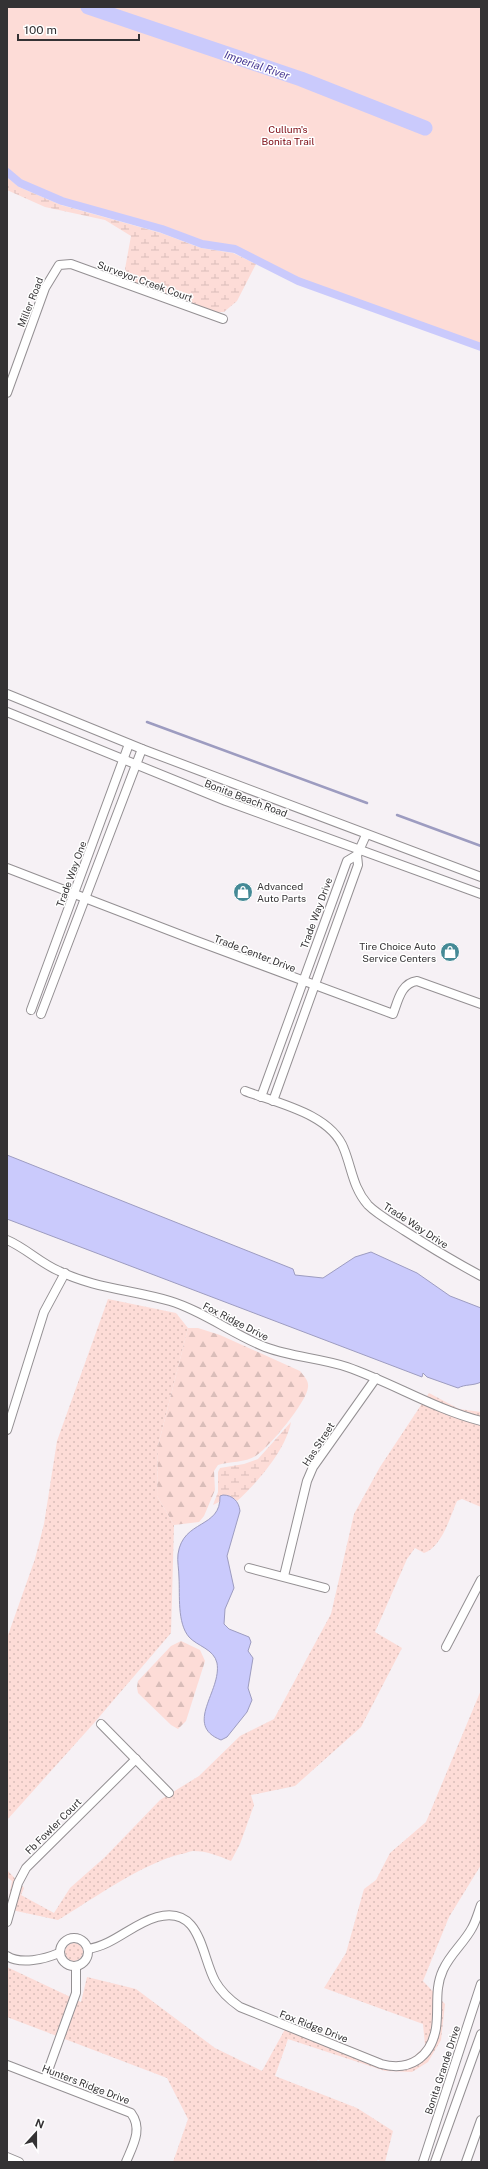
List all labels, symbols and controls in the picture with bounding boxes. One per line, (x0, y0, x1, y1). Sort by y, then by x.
scale bar (18, 16, 139, 42)
text: 100 m (24, 23, 57, 37)
water label: Imperial River (223, 48, 292, 82)
park label: Cullum's Bonita Trail (262, 123, 314, 147)
street label: Surveyor Creek Court (96, 258, 194, 304)
street label: Miller Road (15, 275, 45, 329)
street label: Bonita Beach Road (203, 777, 289, 819)
street label: Trade Way One (53, 839, 89, 909)
street label: Trade Way Drive (298, 876, 335, 950)
place label: Advanced Auto Parts (257, 880, 306, 904)
shop icon: Advanced Auto Parts (232, 881, 254, 903)
street label: Trade Center Drive (212, 932, 298, 974)
place label: Tire Choice Auto Service Centers (359, 940, 436, 964)
shop icon: Tire Choice Auto Service Centers (439, 941, 461, 963)
street label: Trade Way Drive (381, 1200, 451, 1251)
street label: Fox Ridge Drive (201, 1299, 271, 1343)
street label: Has Street (299, 1420, 337, 1468)
street label: Fb Fowler Court (23, 1795, 84, 1856)
street label: Fox Ridge Drive (278, 2007, 350, 2045)
street label: Bonita Grande Drive (422, 2024, 462, 2116)
street label: Hunters Ridge Drive (40, 2062, 132, 2106)
north arrow (16, 2113, 56, 2153)
text: N (33, 2117, 46, 2131)

